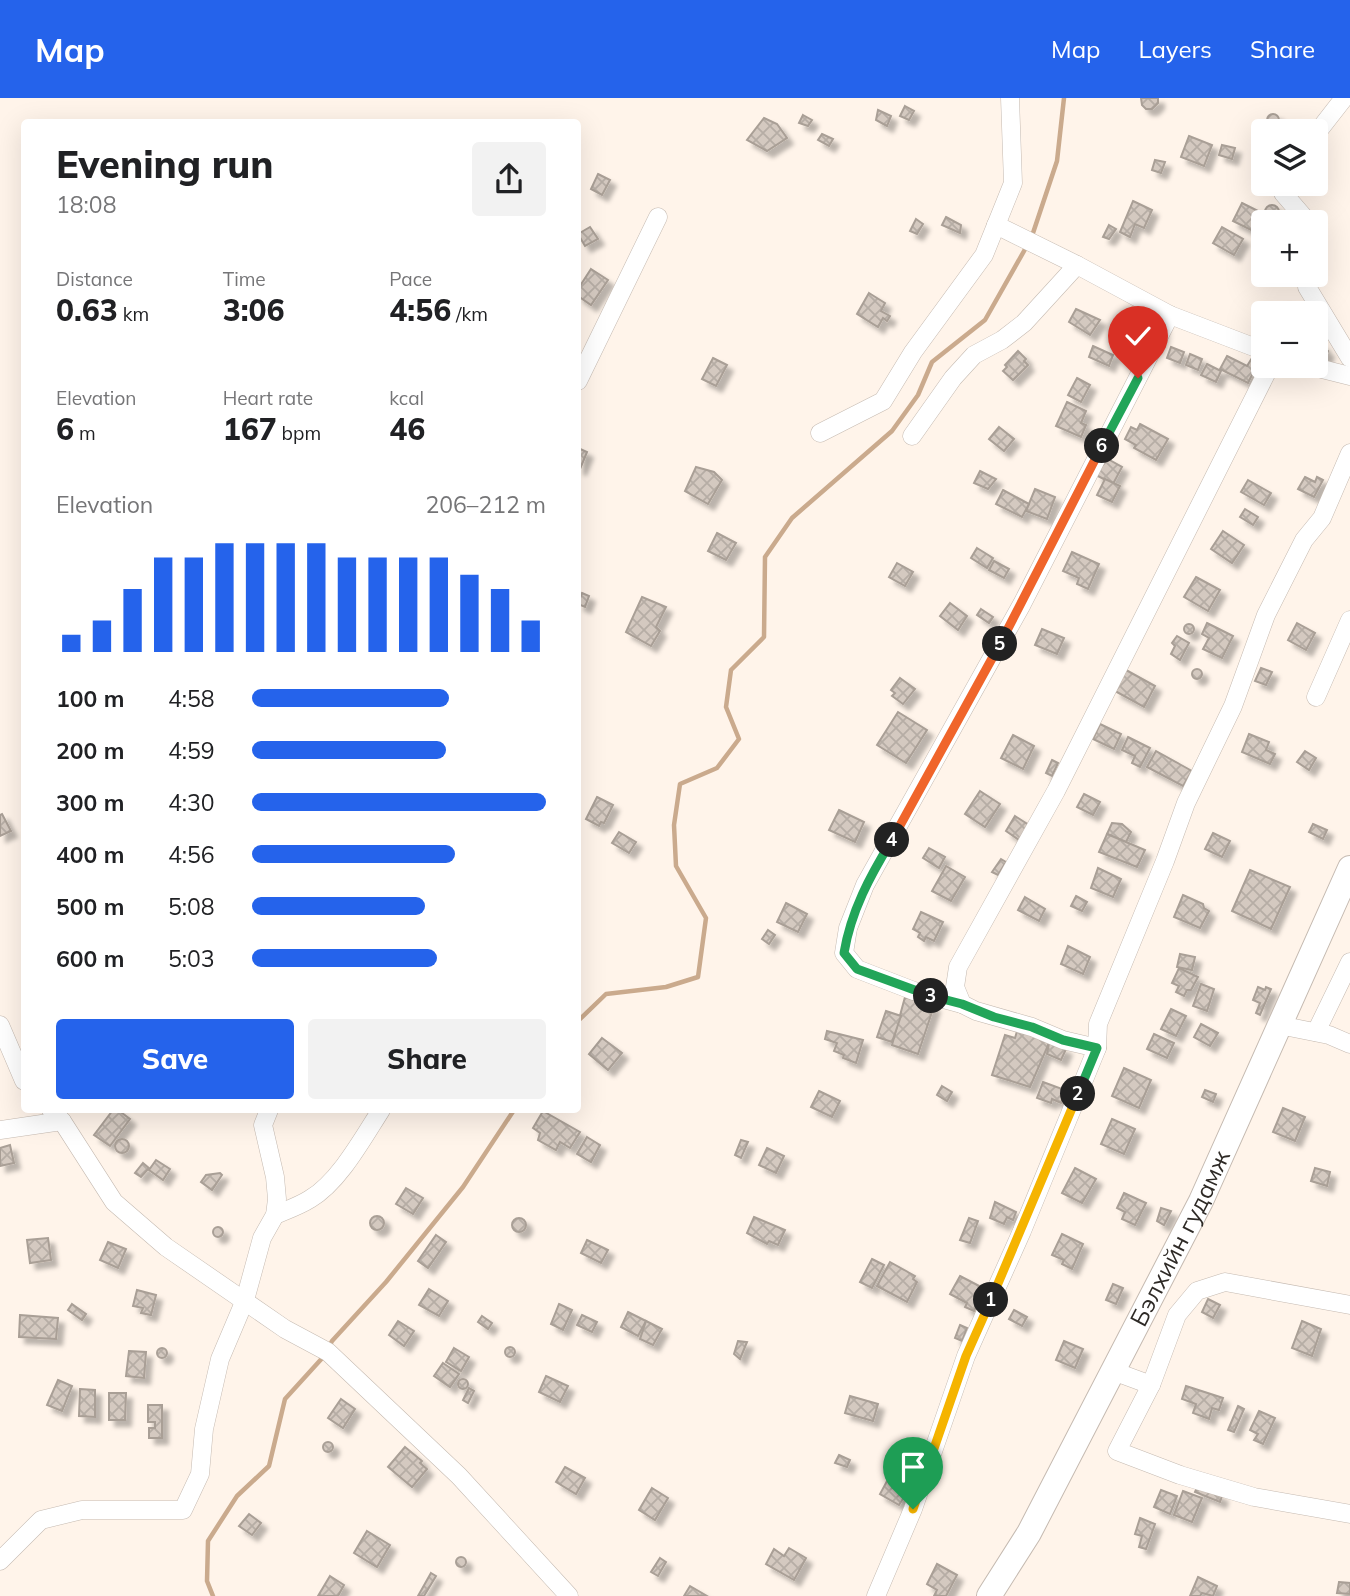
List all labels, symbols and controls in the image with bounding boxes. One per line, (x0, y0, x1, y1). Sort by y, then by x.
text: Map (35, 29, 105, 70)
text: Map (1051, 34, 1100, 64)
text: Layers (1138, 34, 1212, 64)
text: Share (1250, 34, 1315, 64)
map controls (1251, 119, 1328, 378)
button: layers (1251, 119, 1328, 196)
text: Evening run (56, 140, 274, 188)
button: share (472, 142, 546, 216)
text: 18:08 (56, 190, 116, 219)
button: + (1251, 210, 1328, 287)
text: Distance (56, 267, 133, 291)
text: Time (223, 267, 266, 291)
text: Pace (389, 267, 432, 291)
text: 0.63 (56, 291, 118, 329)
text: 3:06 (223, 291, 284, 329)
text: 4:56 (389, 291, 451, 329)
button: − (1251, 301, 1328, 378)
text: km (118, 302, 149, 326)
text: /km (451, 302, 488, 326)
pin (1108, 306, 1168, 378)
icon: check (1119, 317, 1157, 355)
text: Elevation (56, 386, 136, 410)
text: Heart rate (223, 386, 313, 410)
text: kcal (389, 386, 424, 410)
text: 6 (56, 410, 74, 448)
text: 167 (223, 410, 277, 448)
text: 46 (389, 410, 425, 448)
text: m (74, 421, 96, 445)
text: bpm (277, 421, 321, 445)
pin: 6 (1084, 428, 1120, 464)
text: 6 (1096, 433, 1107, 457)
text: Elevation (56, 490, 153, 519)
text: 206–212 m (425, 490, 546, 519)
pin: 5 (982, 626, 1018, 662)
text: 5 (994, 631, 1005, 655)
text: 100 m (56, 684, 124, 713)
text: 4:58 (168, 684, 215, 713)
text: 200 m (56, 736, 124, 765)
text: 4:59 (168, 736, 215, 765)
text: 300 m (56, 788, 124, 817)
text: 4:30 (168, 788, 215, 817)
pin: 4 (874, 822, 910, 858)
text: 4 (886, 827, 897, 851)
text: 400 m (56, 840, 124, 869)
text: 4:56 (168, 840, 215, 869)
text: 500 m (56, 892, 124, 921)
text: 5:08 (168, 892, 215, 921)
text: 600 m (56, 944, 124, 973)
text: 5:03 (168, 944, 215, 973)
pin: 3 (914, 978, 948, 1014)
text: 3 (925, 983, 936, 1007)
button: Save (56, 1019, 294, 1099)
button: Share (308, 1019, 546, 1099)
pin: 2 (1060, 1076, 1096, 1112)
text: 2 (1072, 1081, 1083, 1105)
street label: Бэлхийн гудамж (1123, 1145, 1236, 1331)
pin: 1 (974, 1282, 1009, 1318)
text: 1 (985, 1287, 996, 1311)
pin (883, 1437, 943, 1509)
icon: arrive (894, 1448, 932, 1486)

